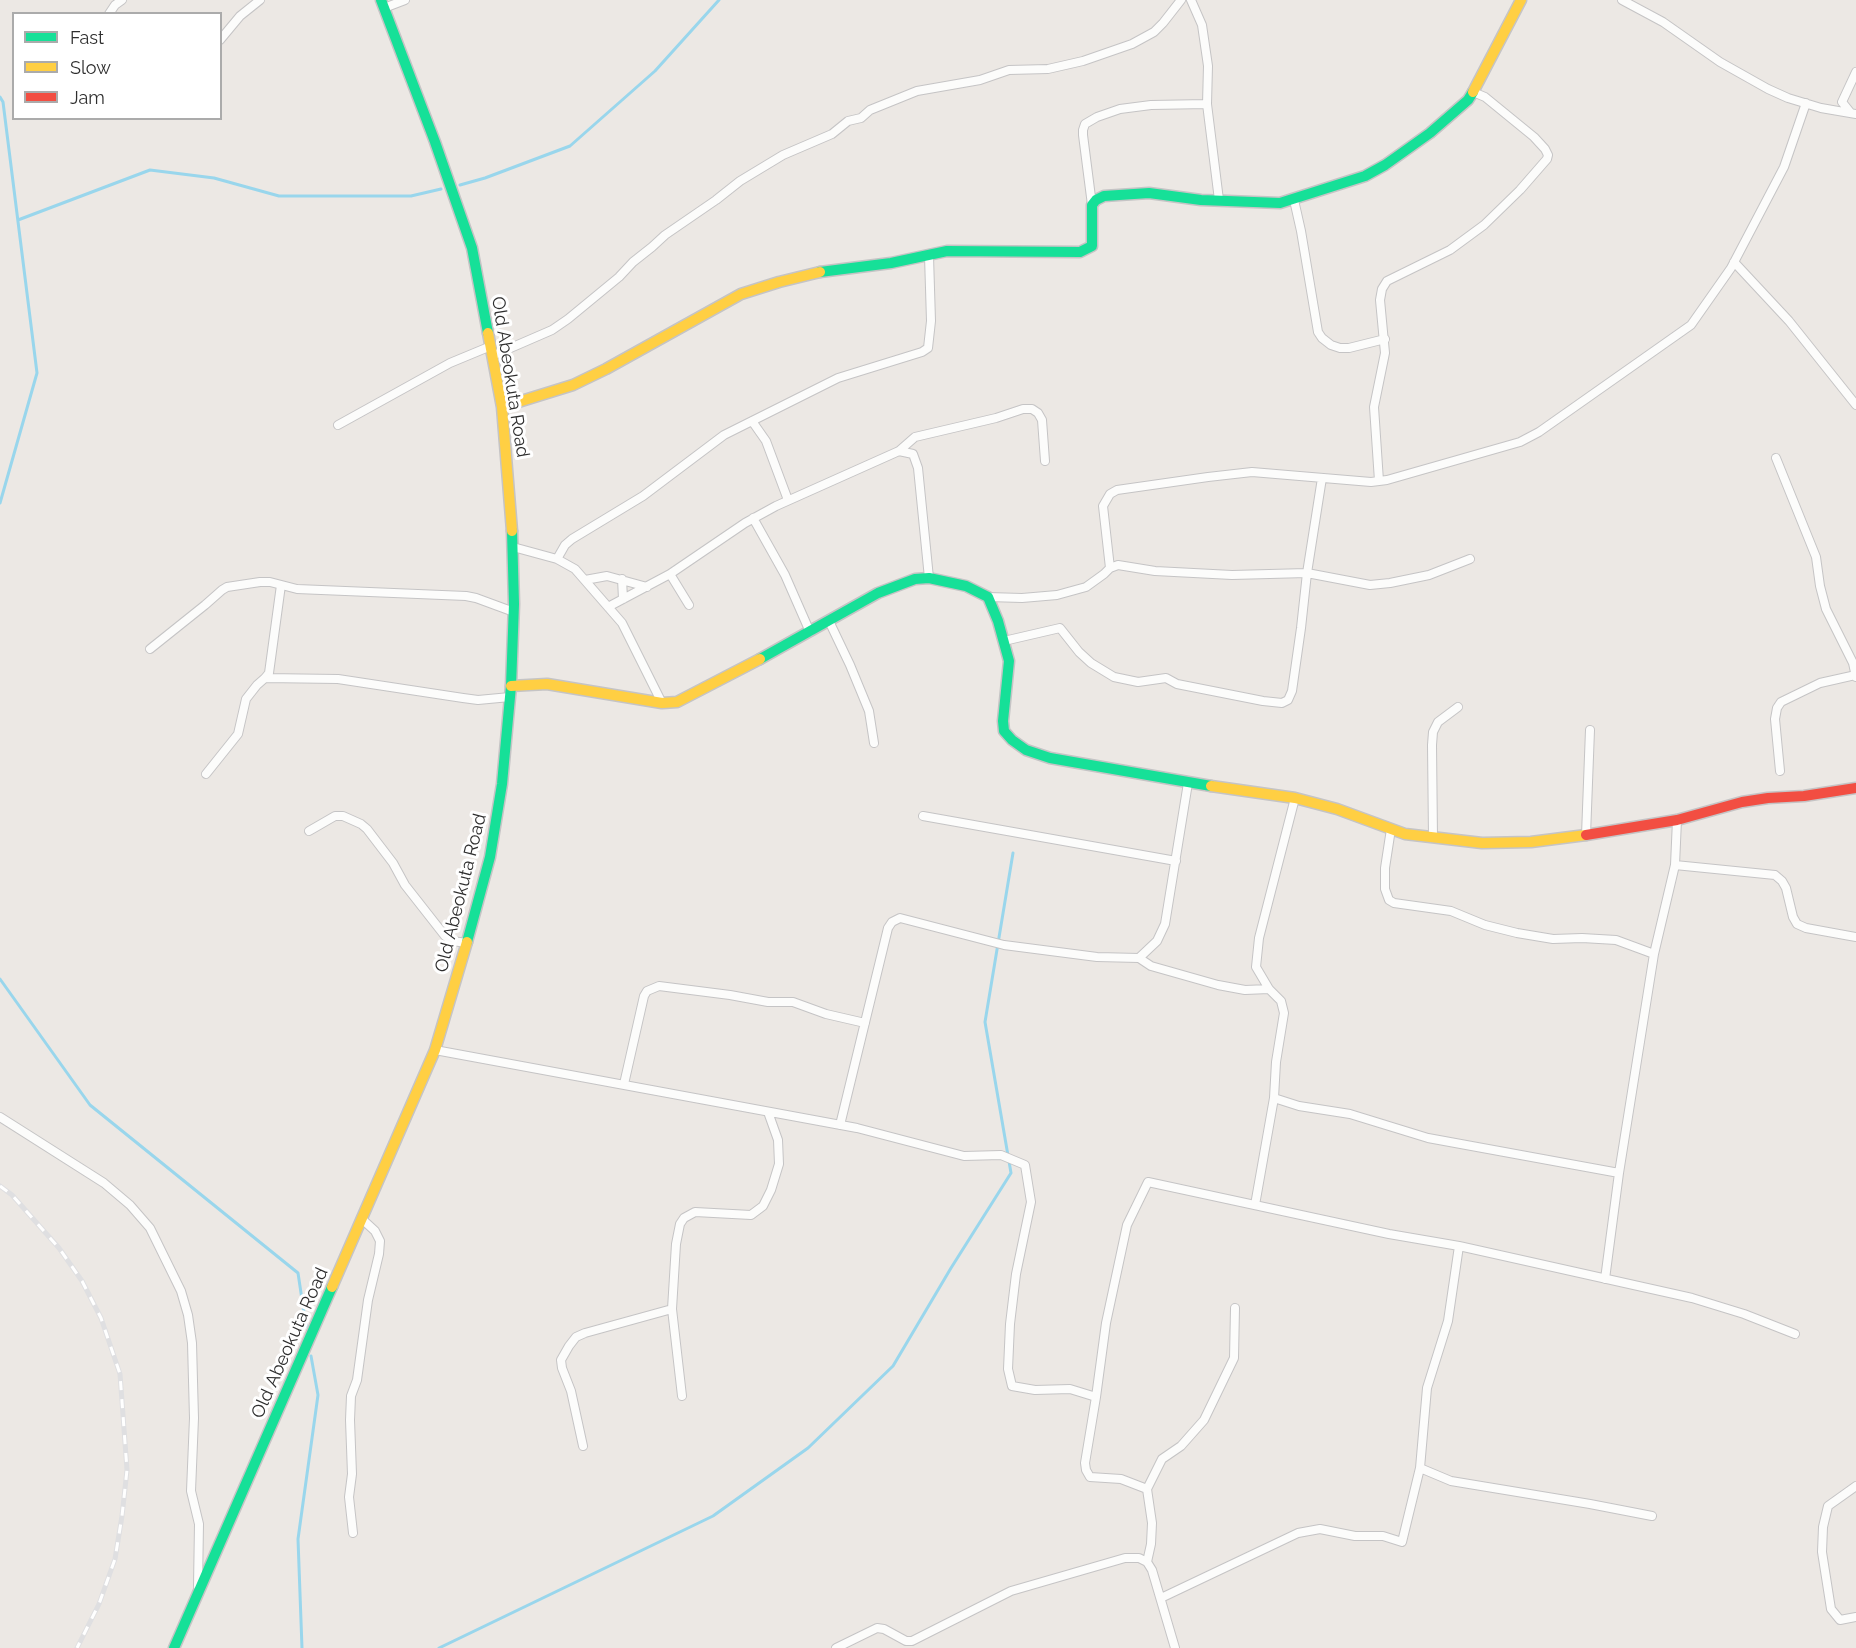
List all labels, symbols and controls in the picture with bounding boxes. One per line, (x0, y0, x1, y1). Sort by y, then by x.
legend (12, 12, 222, 120)
text: Fast (70, 27, 104, 48)
text: Slow (70, 57, 111, 78)
text: Jam (70, 87, 105, 108)
street label: Old Abeokuta Road (487, 295, 533, 459)
street label: Old Abeokuta Road (431, 812, 491, 974)
street label: Old Abeokuta Road (247, 1264, 333, 1422)

